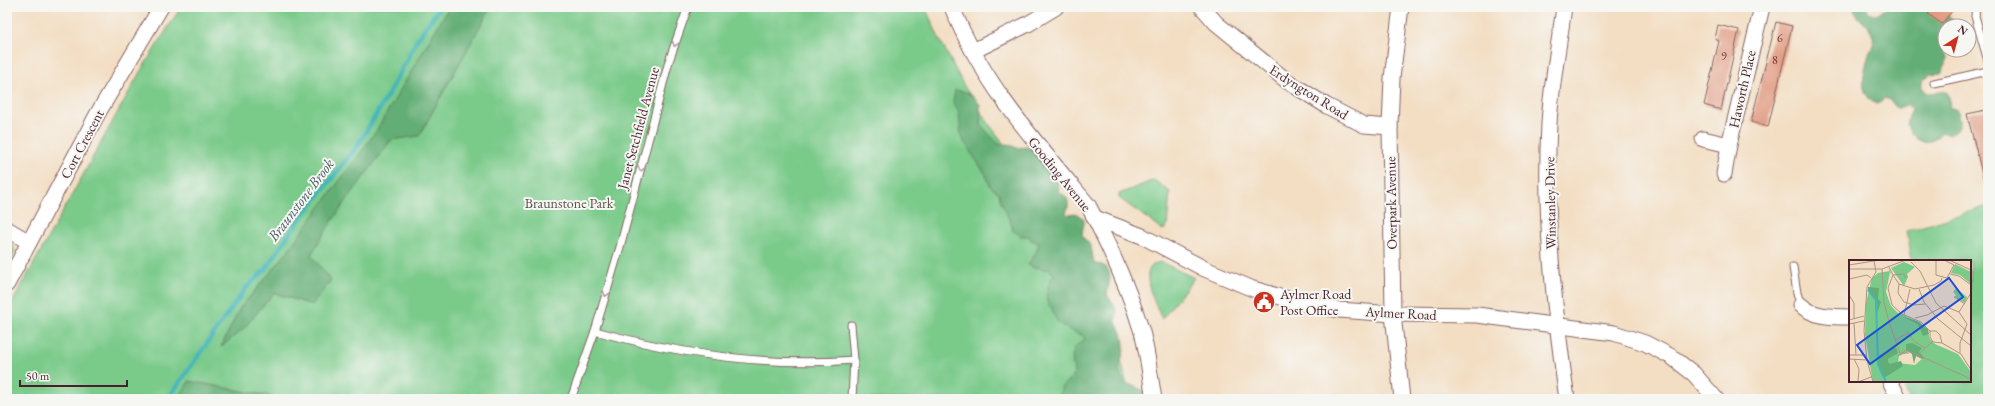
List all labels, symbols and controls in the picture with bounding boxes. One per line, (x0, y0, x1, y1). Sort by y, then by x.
north arrow (1937, 18, 1977, 58)
text: N (1955, 22, 1971, 38)
house number: 6 (1777, 30, 1783, 46)
one-way arrow (672, 40, 680, 47)
house number: 9 (1721, 48, 1727, 64)
street label: Haworth Place (1724, 48, 1760, 130)
house number: 8 (1772, 52, 1778, 68)
street label: Erdyngton Road (1266, 60, 1353, 124)
street label: Janet Setchfield Avenue (613, 64, 663, 192)
street label: Cort Crescent (56, 106, 108, 182)
street label: Gooding Avenue (1024, 133, 1096, 215)
water label: Braunstone Brook (263, 154, 338, 246)
street label: Overpark Avenue (1381, 156, 1401, 250)
street label: Winstanley Drive (1540, 156, 1560, 250)
one-way arrow (637, 166, 645, 172)
park label: Braunstone Park (525, 194, 614, 212)
inset map (1849, 260, 1971, 382)
place label: Aylmer Road Post Office (1279, 285, 1352, 319)
public building icon: Aylmer Road Post Office (1251, 289, 1277, 315)
one-way arrow (602, 291, 611, 298)
street label: Aylmer Road (1364, 302, 1438, 324)
scale bar (20, 362, 127, 388)
text: 50 m (26, 368, 50, 384)

